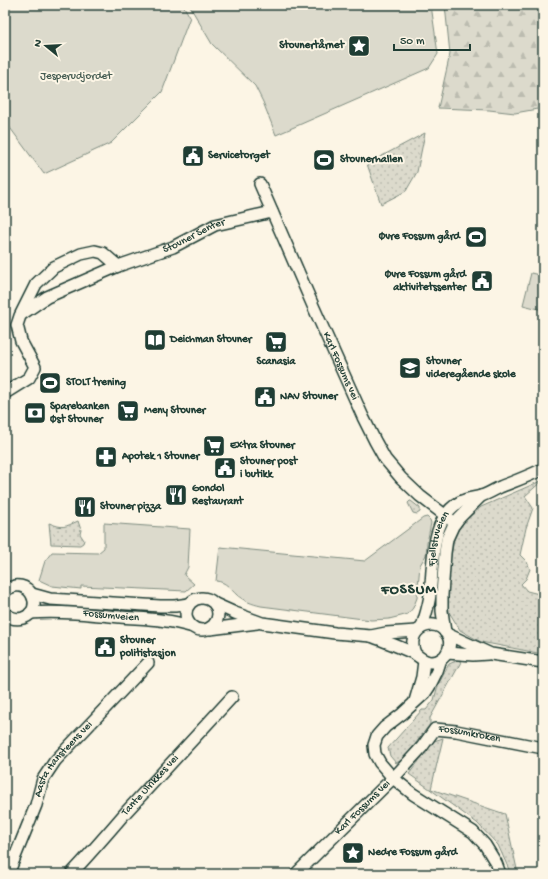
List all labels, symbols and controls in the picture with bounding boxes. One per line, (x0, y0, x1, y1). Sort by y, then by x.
north arrow (26, 26, 66, 66)
scale bar (394, 26, 470, 52)
place icon: Stovnertårnet (346, 33, 372, 59)
text: 50 m (400, 35, 425, 49)
text: N (32, 38, 45, 49)
place label: Stovnertårnet (279, 38, 346, 52)
park label: Jesperudjordet (40, 71, 113, 83)
public building icon: Servicetorget (180, 143, 206, 169)
sports icon: Stovnerhallen (311, 147, 337, 173)
place label: Servicetorget (208, 149, 271, 163)
place label: Stovnerhallen (340, 153, 403, 166)
street label: Stovner Senter (161, 217, 227, 256)
sports icon: Øvre Fossum gård (463, 224, 489, 250)
place label: Øvre Fossum gård (379, 229, 462, 244)
place label: Øvre Fossum gård aktivitetssenter (385, 267, 468, 294)
public building icon: Øvre Fossum gård aktivitetssenter (469, 268, 495, 294)
library icon: Deichman Stovner (142, 327, 168, 353)
supermarket icon: Scanasia (263, 329, 289, 355)
street label: Karl Fossums vei (320, 330, 361, 402)
place label: Deichman Stovner (169, 333, 253, 346)
school or university icon: Stovner videregående skole (397, 355, 423, 381)
place label: Stovner videregående skole (425, 355, 517, 382)
place label: Scanasia (257, 356, 296, 368)
sports icon: STOLT trening (37, 370, 63, 396)
place label: STOLT trening (66, 376, 127, 390)
public building icon: NAV Stovner (252, 384, 278, 410)
place label: NAV Stovner (280, 390, 338, 403)
supermarket icon: Meny Stovner (115, 398, 141, 424)
bank icon: Sparebanken Øst Stovner (22, 400, 48, 426)
place label: Sparebanken Øst Stovner (50, 401, 110, 426)
place label: Meny Stovner (144, 404, 207, 417)
supermarket icon: Extra Stovner (201, 433, 227, 459)
place label: Extra Stovner (229, 439, 296, 452)
pharmacy icon: Apotek 1 Stovner (93, 444, 119, 470)
place label: Apotek 1 Stovner (121, 450, 200, 463)
public building icon: Stovner post i butikk (212, 455, 238, 481)
place label: Stovner post i butikk (240, 455, 299, 481)
restaurant icon: Gondol Restaurant (163, 482, 189, 508)
place label: Gondol Restaurant (191, 483, 244, 508)
restaurant icon: Stovner pizza (72, 494, 98, 520)
place label: Stovner pizza (100, 500, 162, 513)
street label: Fjellstuveien (426, 508, 453, 568)
district label: FOSSUM (380, 581, 437, 599)
street label: Fossumveien (81, 608, 140, 624)
public building icon: Stovner politistasjon (92, 634, 118, 660)
place label: Stovner politistasjon (119, 634, 176, 660)
street label: Aasta Hansteens vei (32, 719, 95, 798)
street label: Fossumkroken (437, 723, 502, 746)
street label: Tante Ulrikkes vei (119, 752, 181, 819)
street label: Karl Fossums vei (333, 778, 393, 838)
place icon: Nedre Fossum gård (340, 840, 366, 866)
place label: Nedre Fossum gård (368, 845, 459, 860)

